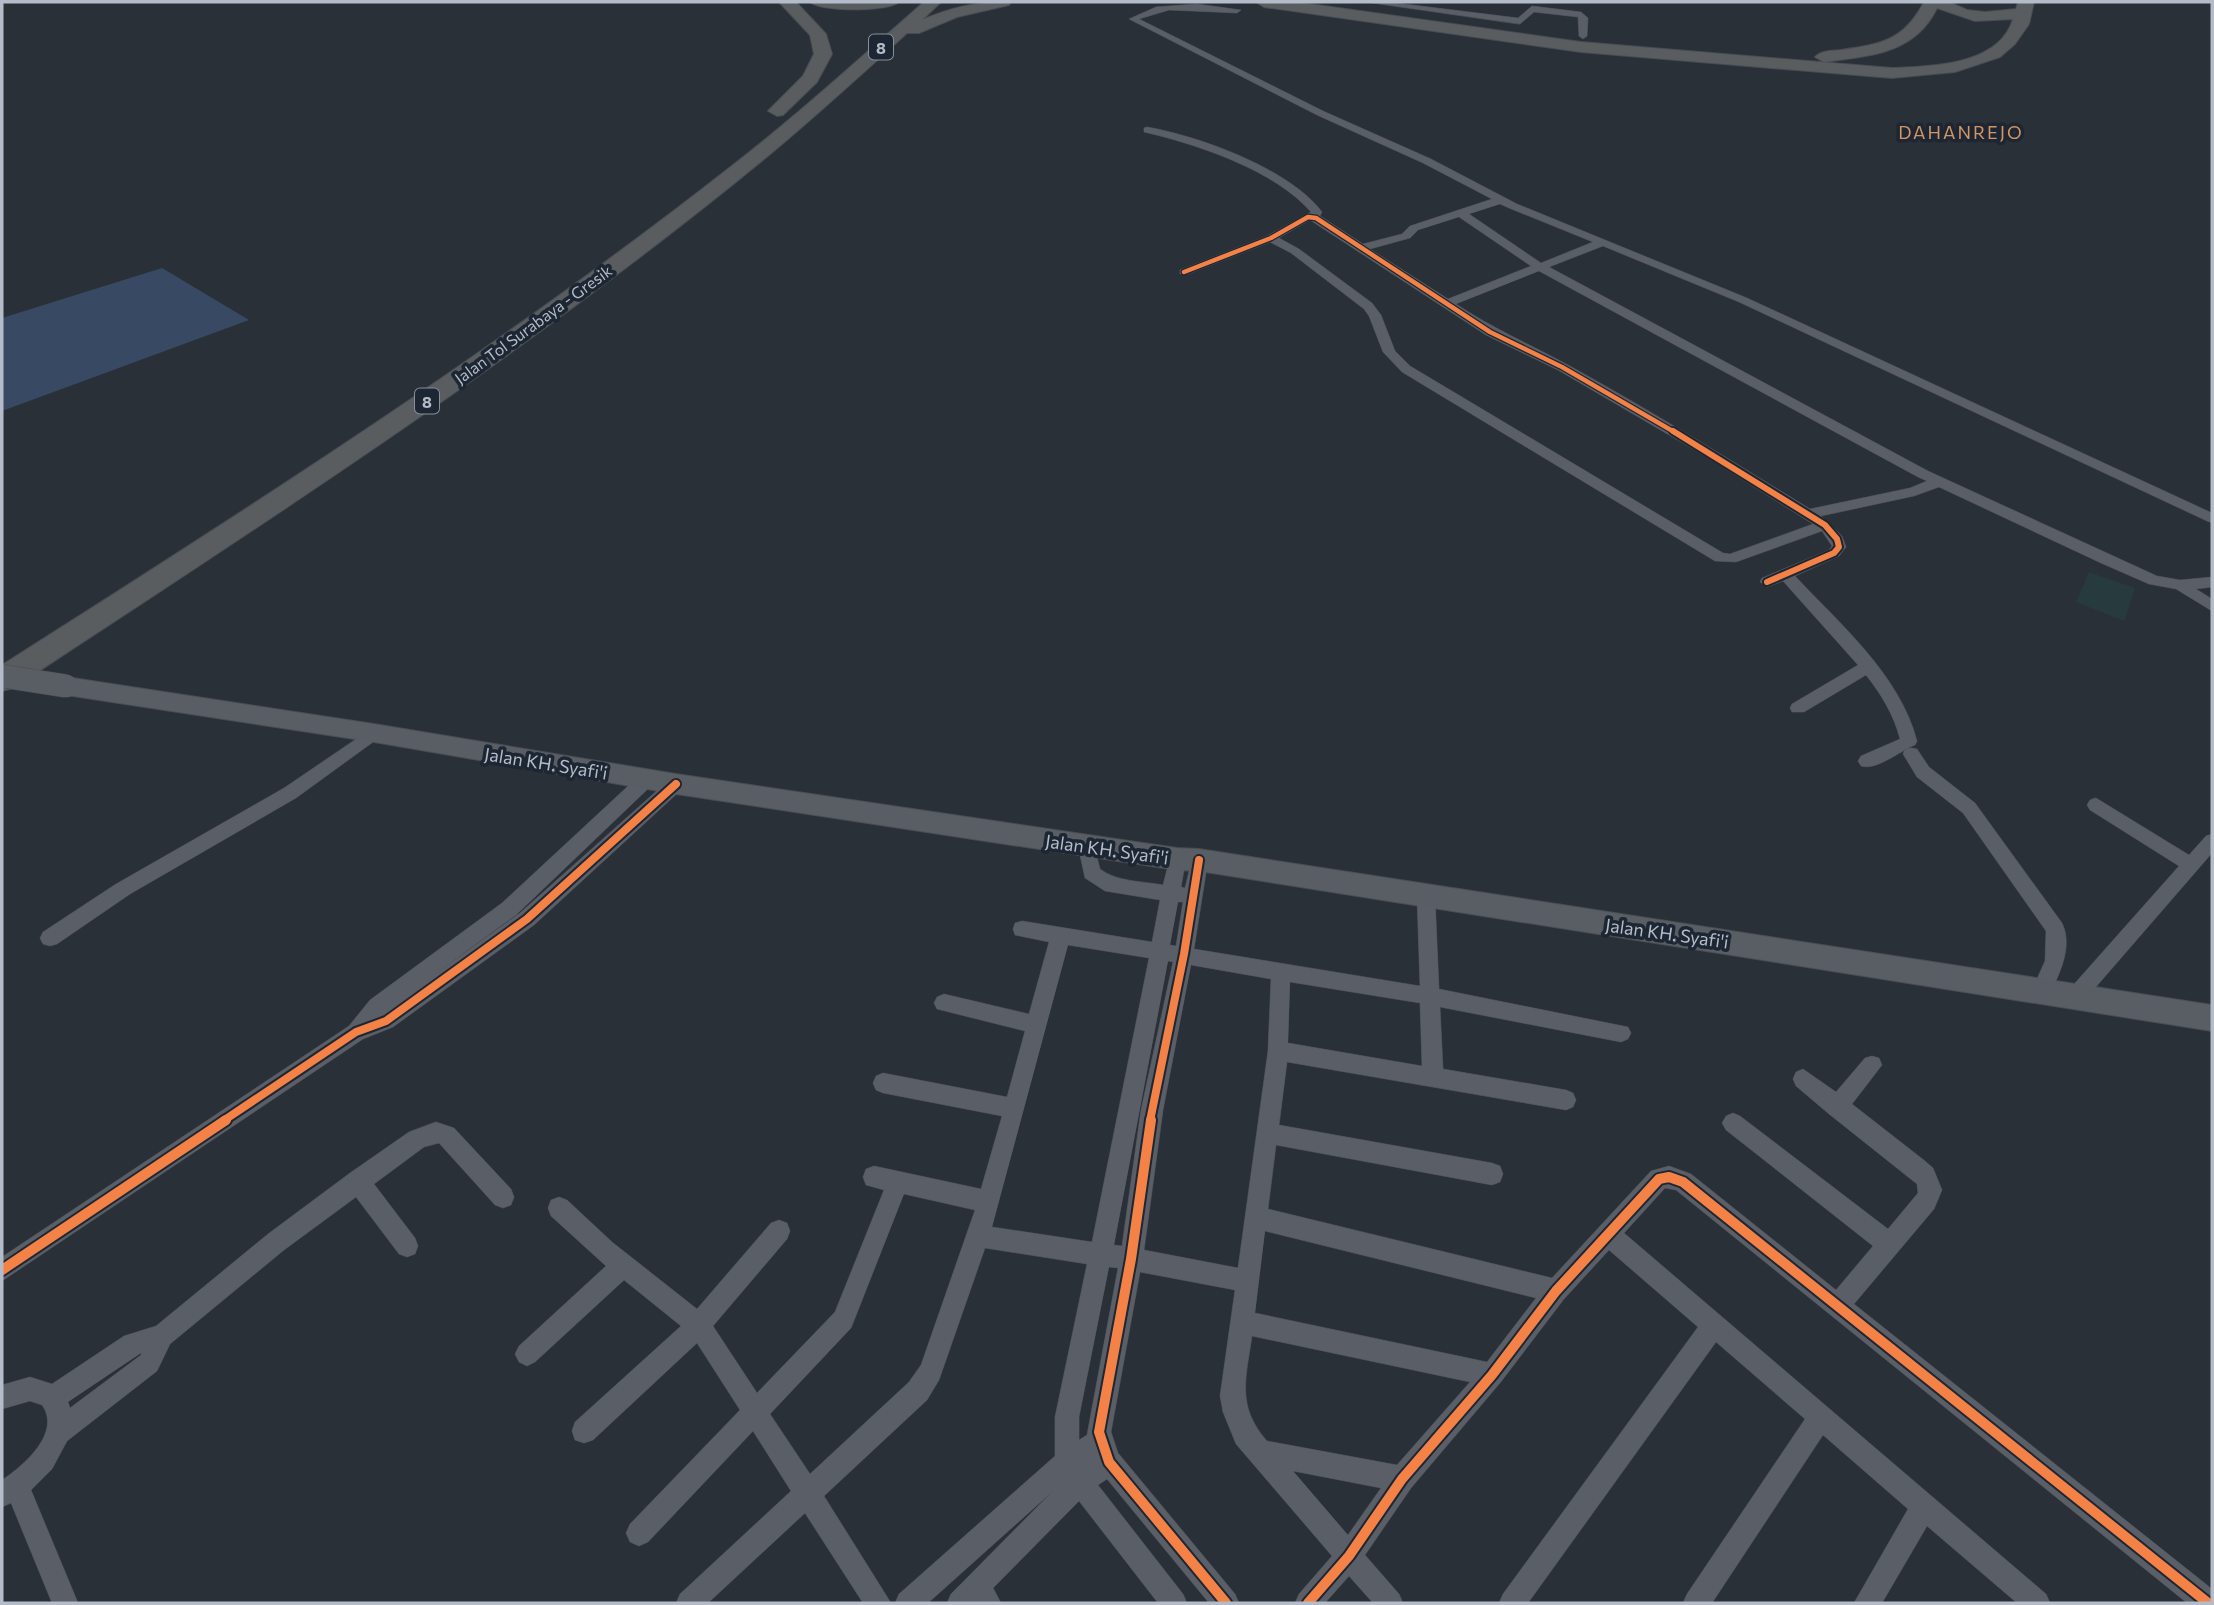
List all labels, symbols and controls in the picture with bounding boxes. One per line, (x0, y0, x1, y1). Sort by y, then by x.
road number: 8 (869, 34, 893, 60)
district label: DAHANREJO (1898, 121, 2024, 143)
street label: Jalan Tol Surabaya - Gresik (451, 260, 616, 387)
road number: 8 (415, 388, 439, 414)
street label: Jalan KH. Syafi'i (483, 742, 609, 784)
street label: Jalan KH. Syafi'i (1044, 829, 1170, 869)
street label: Jalan KH. Syafi'i (1604, 913, 1730, 953)

